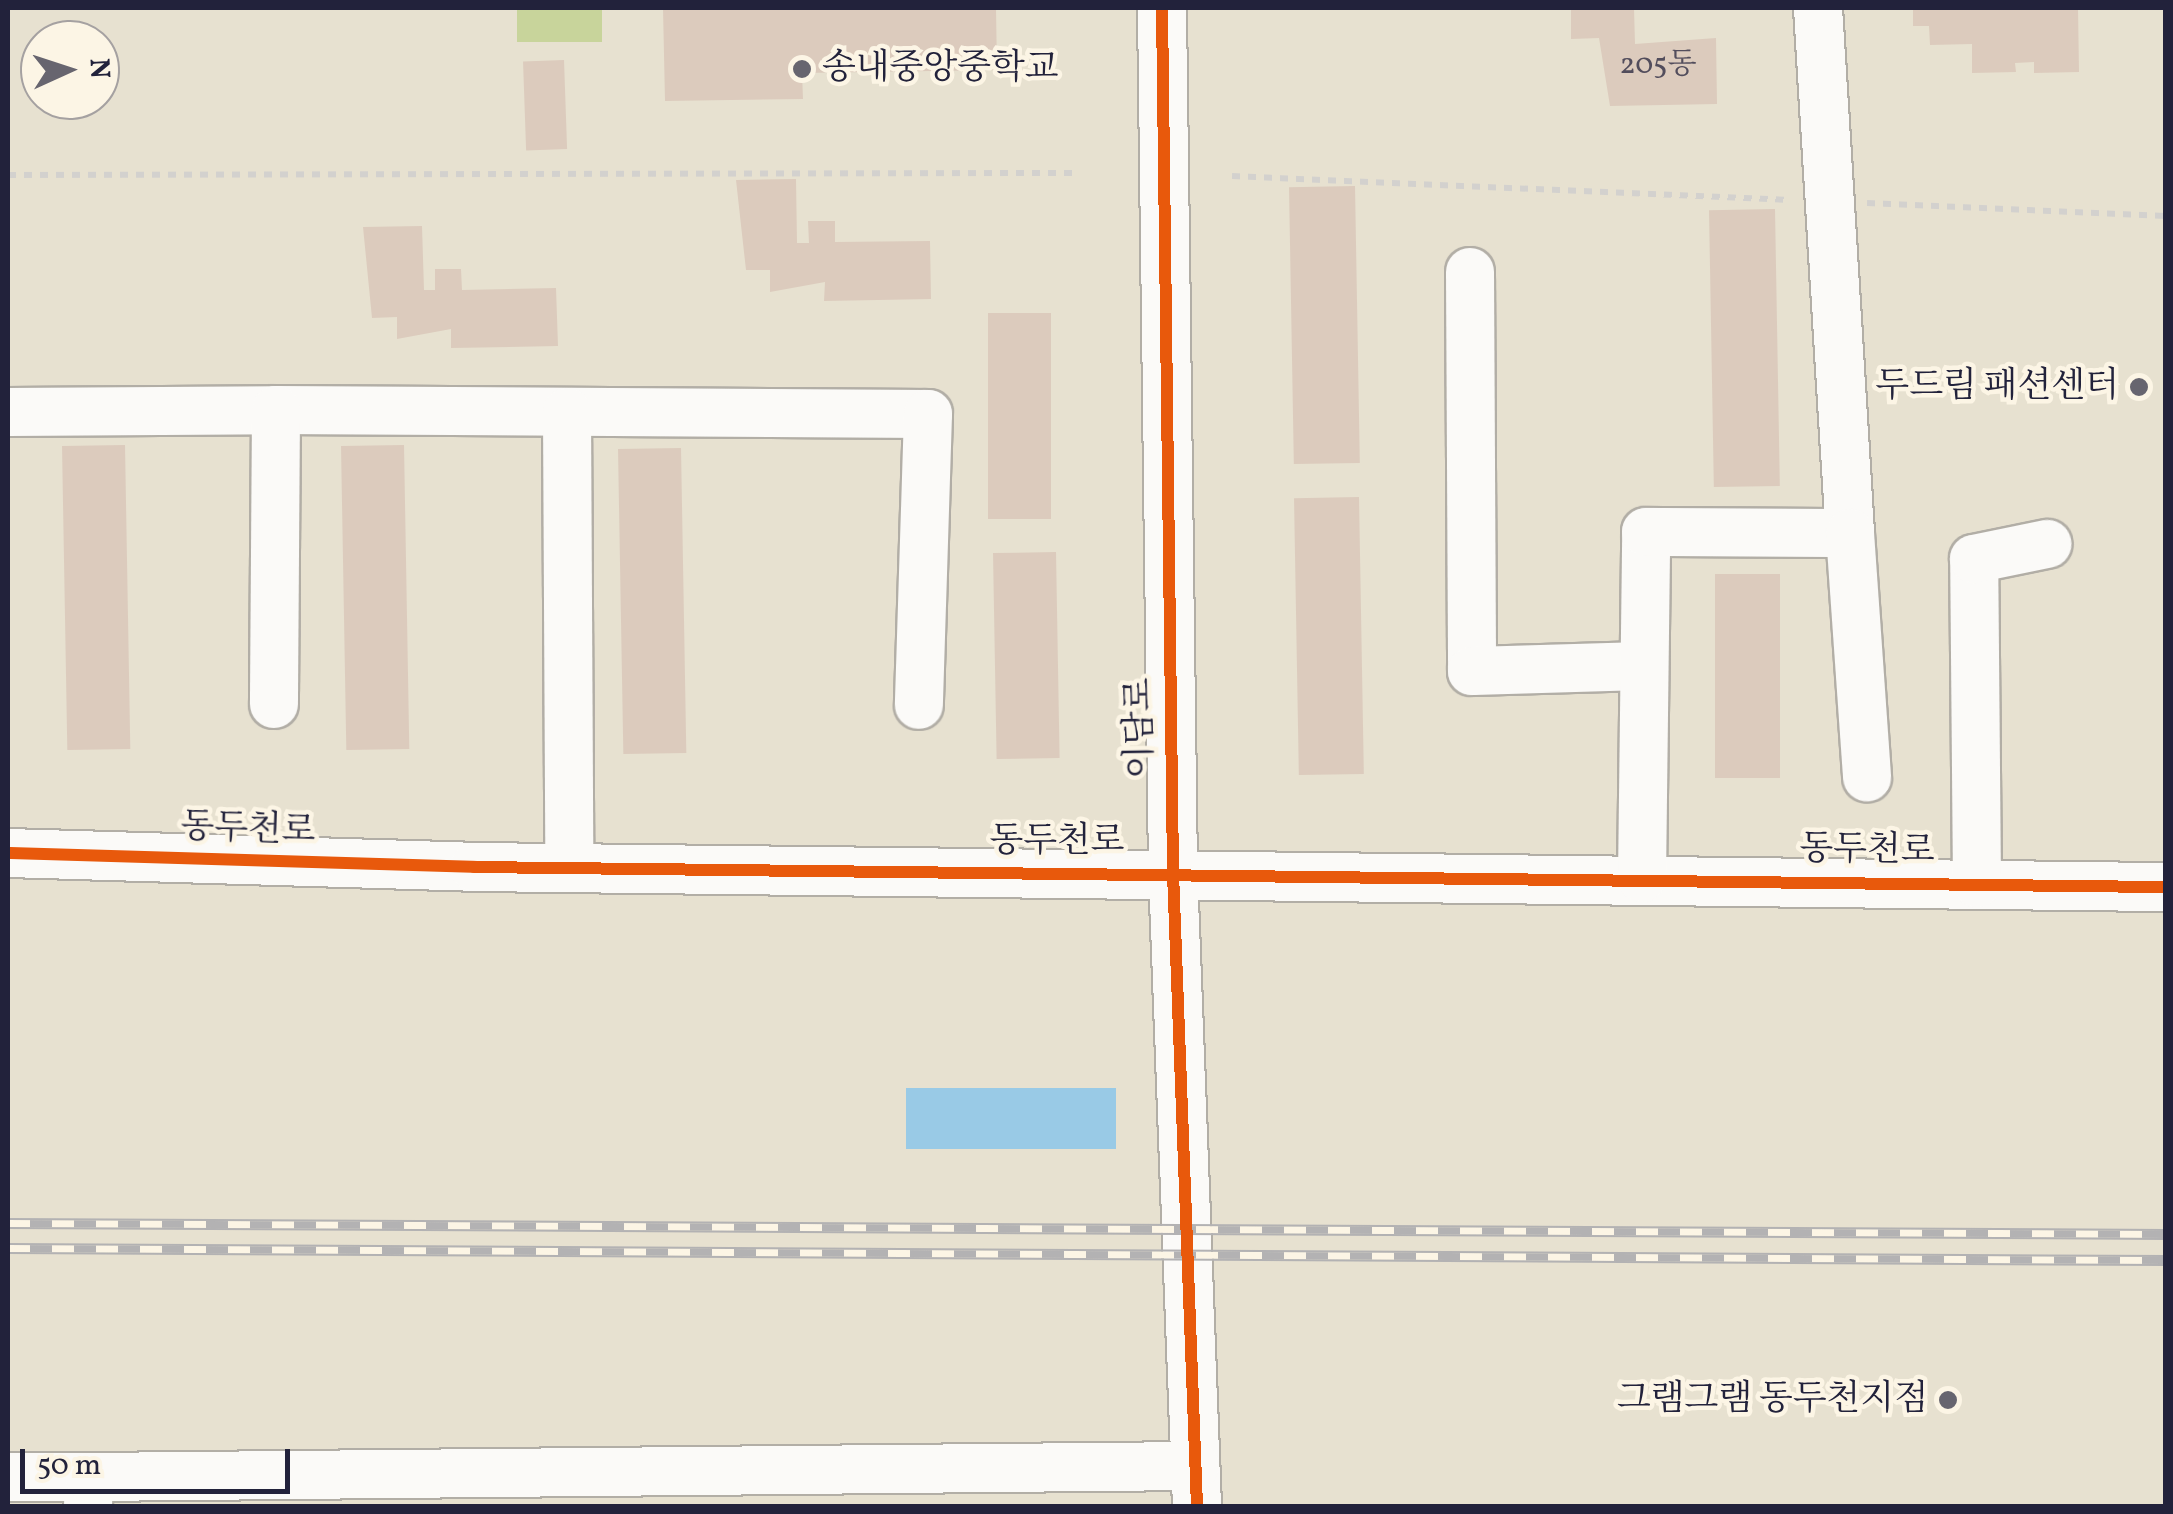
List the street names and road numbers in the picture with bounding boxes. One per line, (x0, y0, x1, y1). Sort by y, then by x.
street label: 이담로 (1119, 677, 1163, 779)
street label: 동두천로 (180, 807, 316, 853)
street label: 동두천로 (989, 821, 1125, 863)
street label: 동두천로 (1799, 829, 1935, 873)

